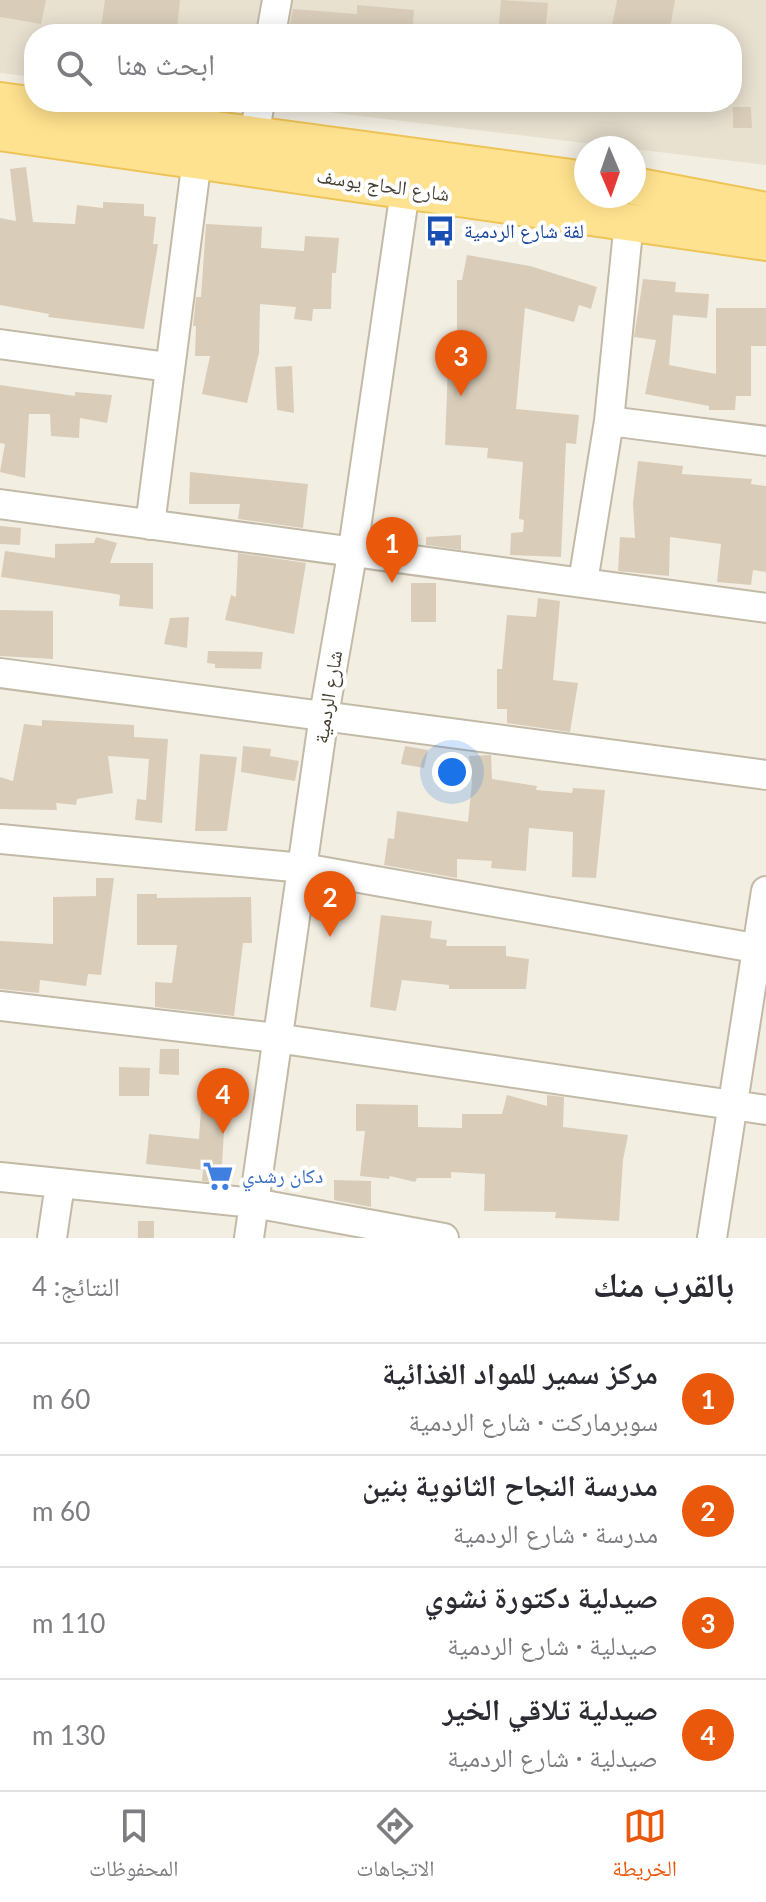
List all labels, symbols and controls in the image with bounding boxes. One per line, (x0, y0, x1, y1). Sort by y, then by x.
search box (24, 24, 742, 112)
text: ابحث هنا (116, 45, 215, 81)
icon: search (52, 46, 96, 90)
north arrow (574, 136, 646, 208)
street label: شارع الحاج يوسف (315, 163, 451, 207)
bus stop icon: لفة شارع الردمية (423, 214, 457, 248)
place label: لفة شارع الردمية (464, 218, 584, 244)
pin: 3 (435, 330, 487, 396)
pin: 1 (366, 517, 418, 583)
street label: شارع الردمية (308, 649, 348, 745)
your location (432, 752, 472, 792)
pin: 2 (304, 871, 356, 937)
pin: 4 (197, 1068, 249, 1134)
supermarket icon: دكان رشدي (201, 1159, 235, 1193)
place label: دكان رشدي (242, 1163, 323, 1192)
text: بالقرب منك (593, 1263, 734, 1304)
text: النتائج: 4 (32, 1270, 120, 1302)
text: مركز سمير للمواد الغذائية (382, 1354, 658, 1390)
text: 60 m (32, 1383, 90, 1415)
text: 1 (700, 1383, 716, 1415)
text: سوبرماركت · شارع الردمية (408, 1405, 658, 1437)
text: مدرسة النجاح الثانوية بنين (362, 1466, 658, 1502)
text: 60 m (32, 1495, 90, 1527)
text: 2 (700, 1495, 716, 1527)
text: مدرسة · شارع الردمية (453, 1517, 658, 1549)
text: صيدلية دكتورة نشوي (424, 1578, 658, 1614)
text: 110 m (32, 1607, 105, 1639)
text: 3 (700, 1607, 716, 1639)
text: صيدلية · شارع الردمية (447, 1629, 658, 1661)
text: صيدلية تلاقي الخير (443, 1690, 658, 1726)
text: 130 m (32, 1719, 105, 1751)
text: 4 (700, 1719, 716, 1751)
text: صيدلية · شارع الردمية (447, 1741, 658, 1773)
tab: المحفوظات (89, 1804, 178, 1890)
tab: الاتجاهات (356, 1804, 434, 1890)
tab: الخريطة (612, 1804, 677, 1890)

